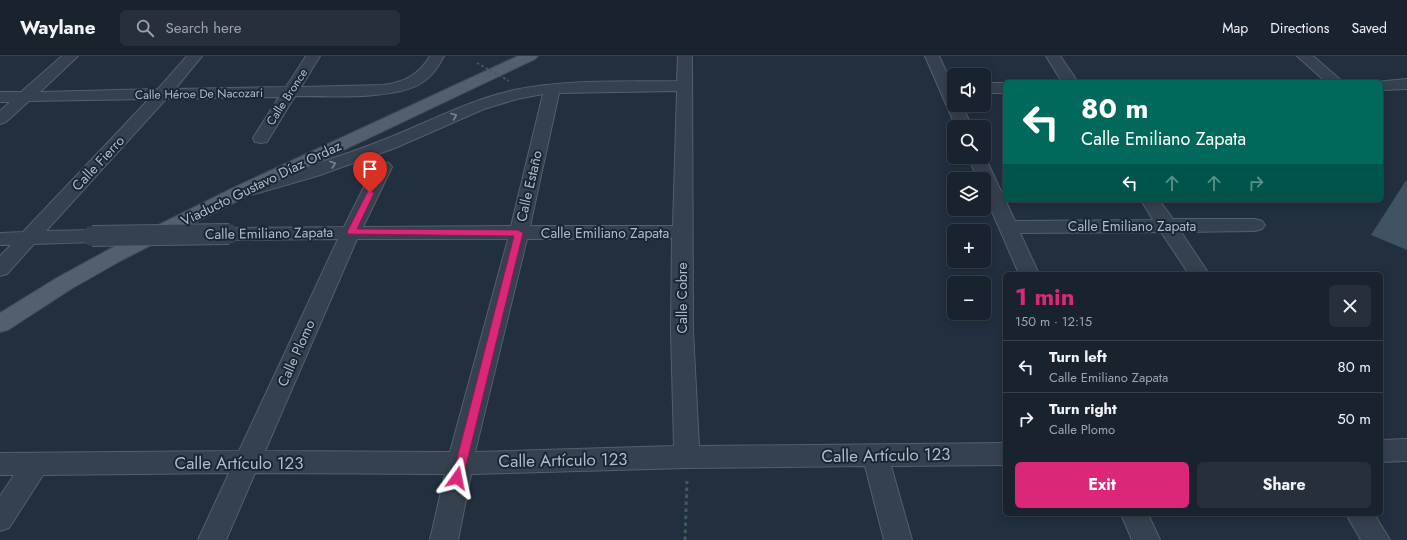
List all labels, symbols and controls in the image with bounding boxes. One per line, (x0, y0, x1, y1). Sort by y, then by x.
search box (120, 10, 400, 46)
text: Waylane (20, 14, 96, 41)
icon: search (134, 17, 156, 39)
text: Search here (166, 17, 241, 39)
text: Map (1222, 18, 1248, 38)
text: Directions (1270, 18, 1330, 38)
text: Saved (1352, 18, 1387, 38)
street label: Calle Bronce (262, 65, 312, 129)
map controls (947, 68, 991, 320)
button: sound (947, 68, 991, 112)
street label: Calle Héroe De Nacozari (135, 84, 263, 104)
text: 80 m (1081, 88, 1148, 129)
icon: left (1015, 96, 1067, 148)
one-way arrow (449, 113, 457, 121)
button: search (947, 120, 991, 164)
text: Calle Emiliano Zapata (1081, 126, 1246, 152)
street label: Calle Fierro (67, 131, 129, 195)
street label: Viaducto Gustavo Díaz Ordaz (177, 135, 345, 231)
street label: Calle Estaño (511, 148, 547, 224)
pin (353, 152, 387, 193)
icon: arrive (359, 158, 381, 180)
one-way arrow (329, 160, 336, 169)
button: layers (947, 172, 991, 216)
icon: left (1119, 172, 1141, 194)
icon: ahead (1161, 172, 1183, 194)
icon: ahead (1203, 172, 1225, 194)
icon: right (1245, 172, 1267, 194)
street label: Calle Emiliano Zapata (1068, 216, 1196, 236)
street label: Calle Emiliano Zapata (205, 222, 333, 244)
street label: Calle Emiliano Zapata (541, 223, 669, 243)
button: + (947, 224, 991, 268)
street label: Calle Cobre (672, 262, 692, 334)
button: − (947, 276, 991, 320)
text: 1 min (1015, 279, 1075, 314)
button: close (1329, 285, 1371, 327)
text: 150 m · 12:15 (1015, 312, 1092, 331)
street label: Calle Plomo (272, 316, 320, 390)
text: Turn left (1049, 346, 1107, 368)
icon: left (1015, 356, 1037, 378)
text: 80 m (1338, 356, 1371, 378)
text: Calle Emiliano Zapata (1049, 368, 1168, 387)
text: Turn right (1049, 398, 1117, 420)
icon: right (1015, 408, 1037, 430)
text: 50 m (1337, 408, 1371, 430)
text: Calle Plomo (1049, 420, 1115, 439)
street label: Calle Artículo 123 (821, 442, 951, 468)
street label: Calle Artículo 123 (498, 447, 628, 473)
street label: Calle Artículo 123 (175, 451, 304, 475)
position arrow (436, 457, 478, 499)
button: Exit (1015, 462, 1189, 508)
button: Share (1197, 462, 1371, 508)

